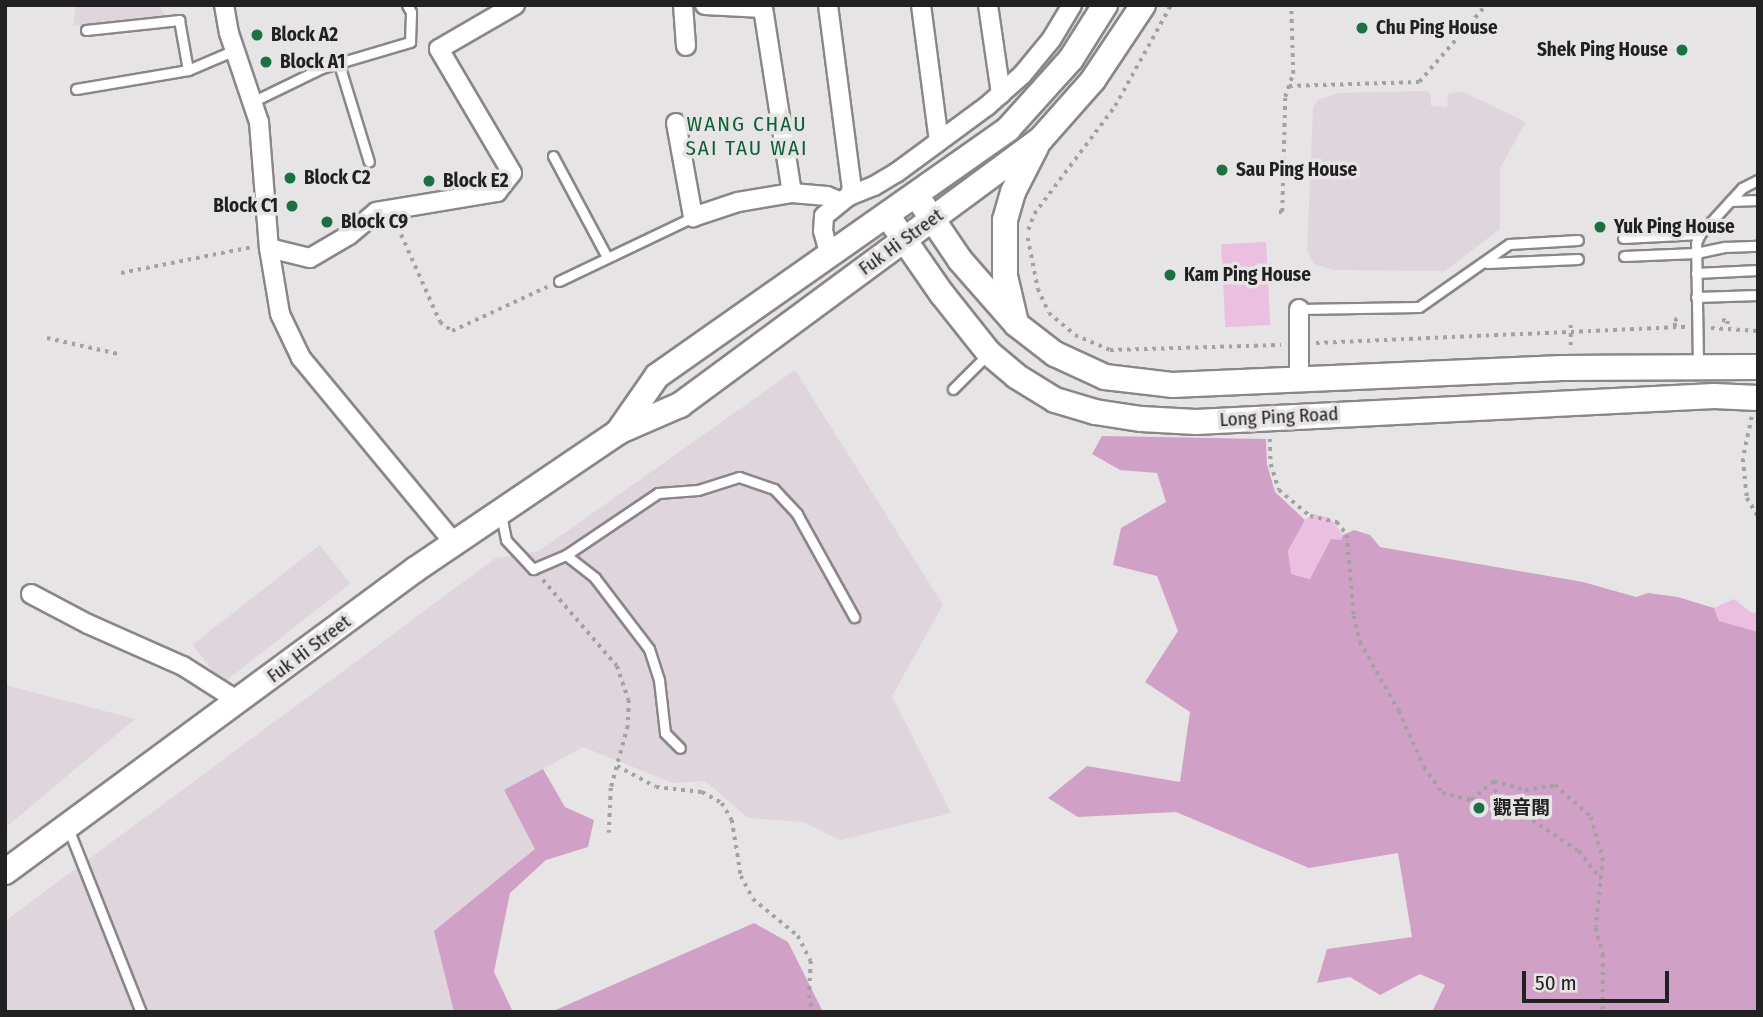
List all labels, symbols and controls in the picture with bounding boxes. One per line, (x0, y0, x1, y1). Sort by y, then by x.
place label: Chu Ping House (1376, 17, 1498, 39)
marker: Chu Ping House (1354, 20, 1370, 36)
place label: Block A2 (271, 24, 338, 46)
marker: Block A2 (249, 27, 265, 43)
place label: Shek Ping House (1537, 39, 1668, 61)
marker: Shek Ping House (1674, 42, 1690, 58)
place label: Block A1 (280, 51, 345, 73)
marker: Block A1 (258, 54, 274, 70)
district label: WANG CHAU SAI TAU WAI (687, 111, 807, 161)
place label: Sau Ping House (1236, 159, 1357, 181)
marker: Sau Ping House (1214, 162, 1230, 178)
place label: Block C2 (304, 167, 371, 189)
marker: Block C2 (282, 170, 298, 186)
place label: Block E2 (443, 170, 509, 192)
marker: Block E2 (421, 173, 437, 189)
place label: Block C1 (213, 195, 278, 217)
marker: Block C1 (284, 198, 300, 214)
street label: Fuk Hi Street (855, 204, 947, 280)
place label: Block C9 (341, 211, 408, 233)
marker: Block C9 (319, 214, 335, 230)
place label: Yuk Ping House (1614, 216, 1735, 238)
marker: Yuk Ping House (1592, 219, 1608, 235)
place label: Kam Ping House (1184, 264, 1311, 286)
marker: Kam Ping House (1162, 267, 1178, 283)
street label: Long Ping Road (1219, 403, 1339, 431)
street label: Fuk Hi Street (263, 610, 355, 688)
place label: 觀音閣 (1493, 797, 1550, 819)
marker: 觀音閣 (1471, 800, 1487, 816)
scale bar (1525, 958, 1672, 1002)
text: 50 m (1535, 970, 1577, 996)

